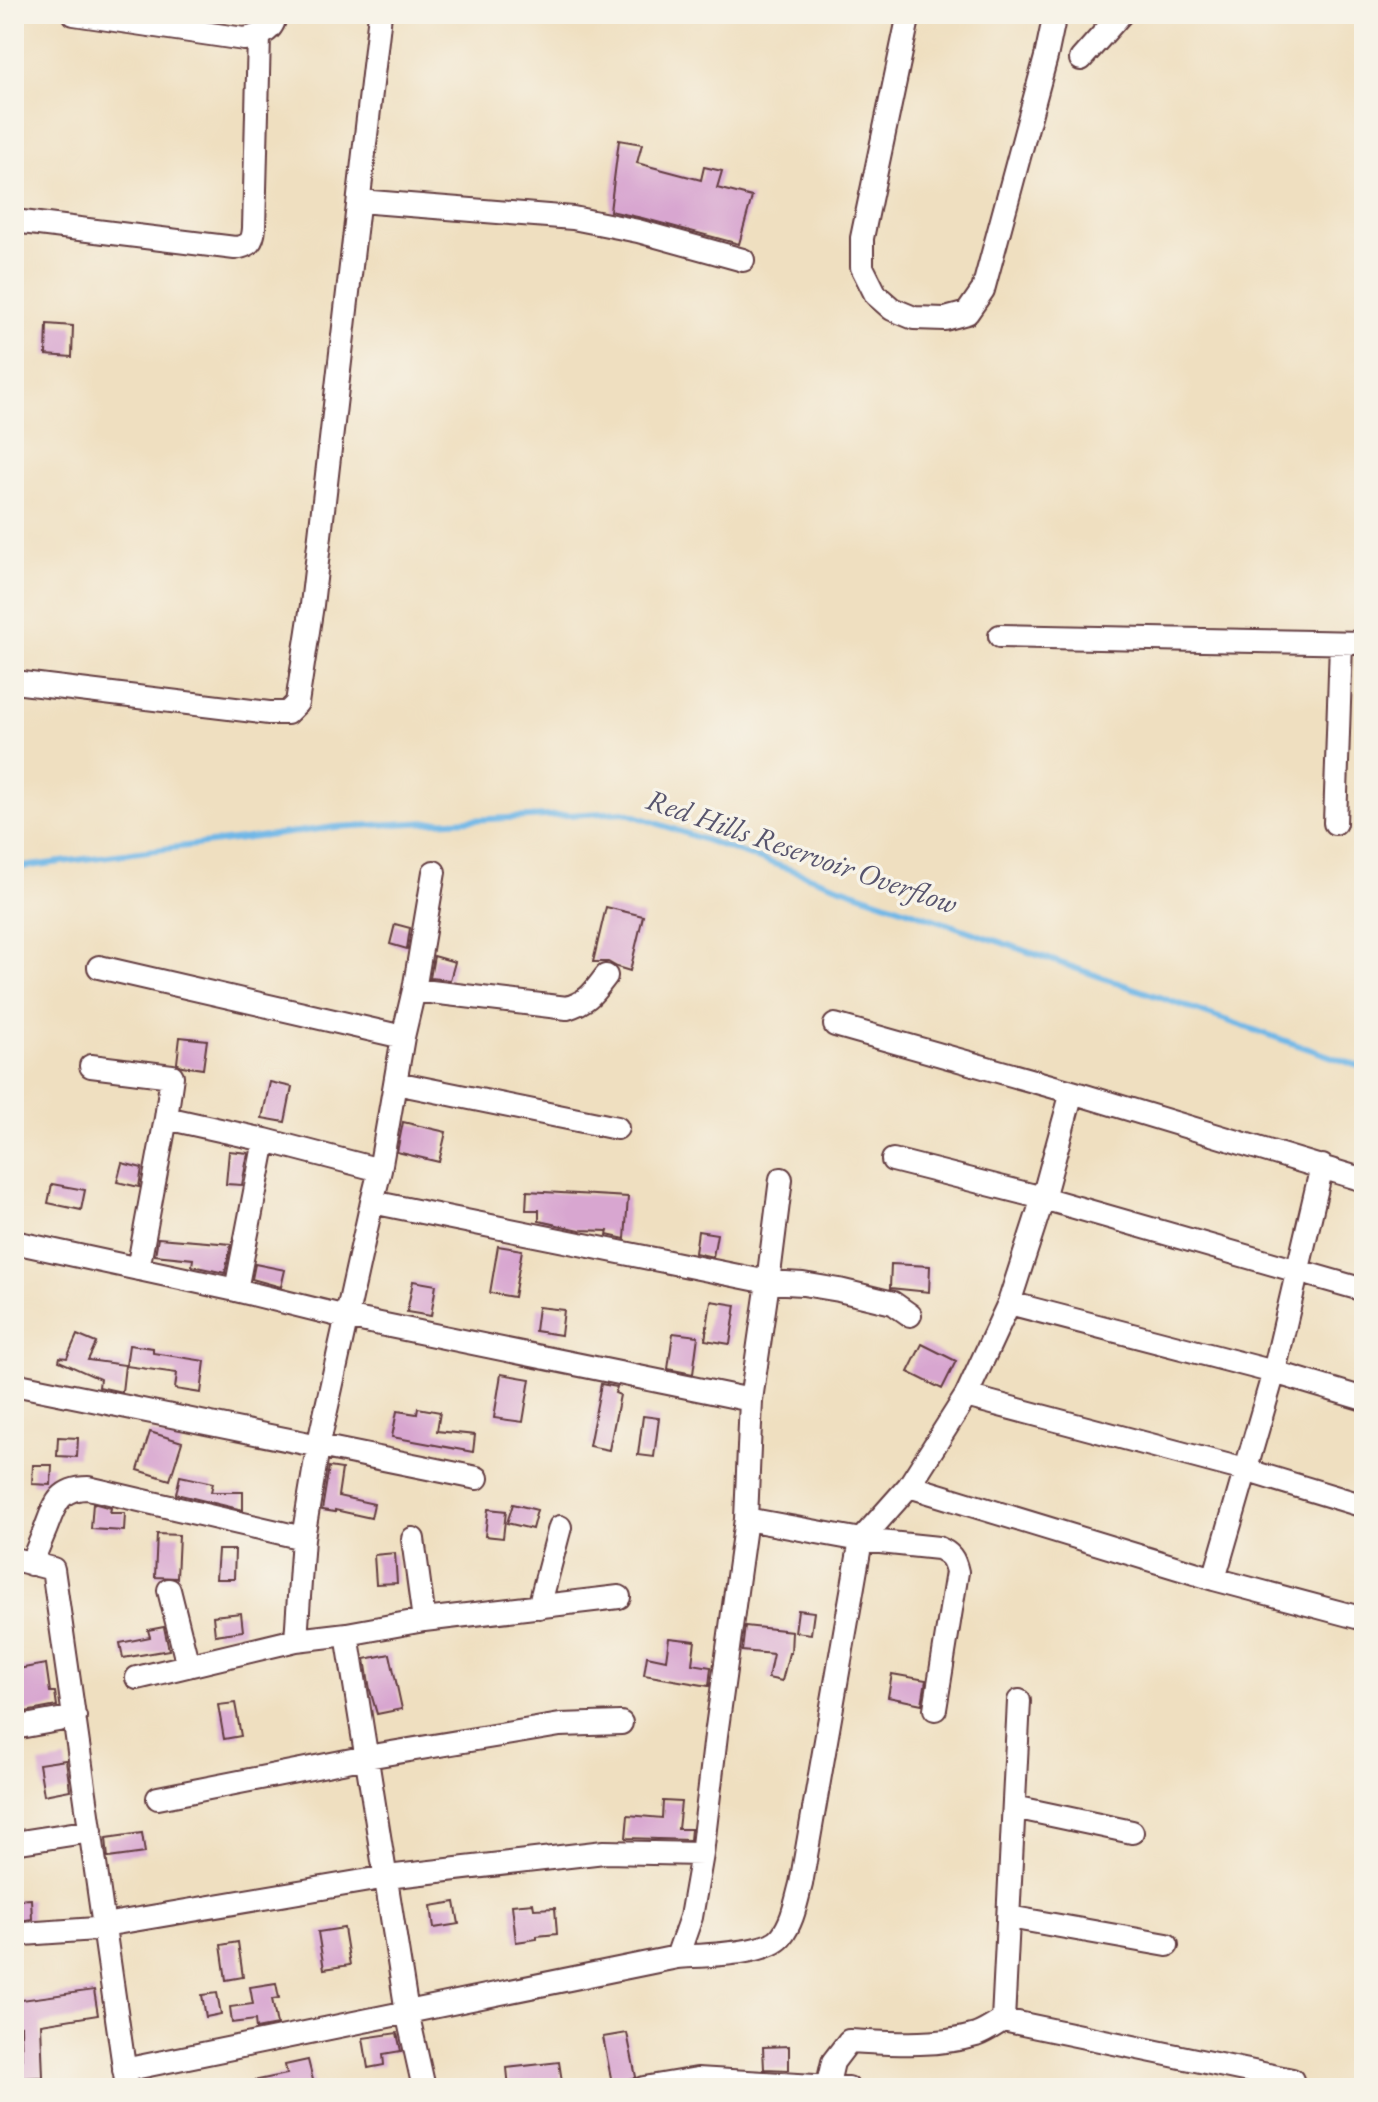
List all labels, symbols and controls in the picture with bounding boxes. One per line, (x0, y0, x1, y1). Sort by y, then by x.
water label: Red Hills Reservoir Overflow (641, 779, 963, 923)

